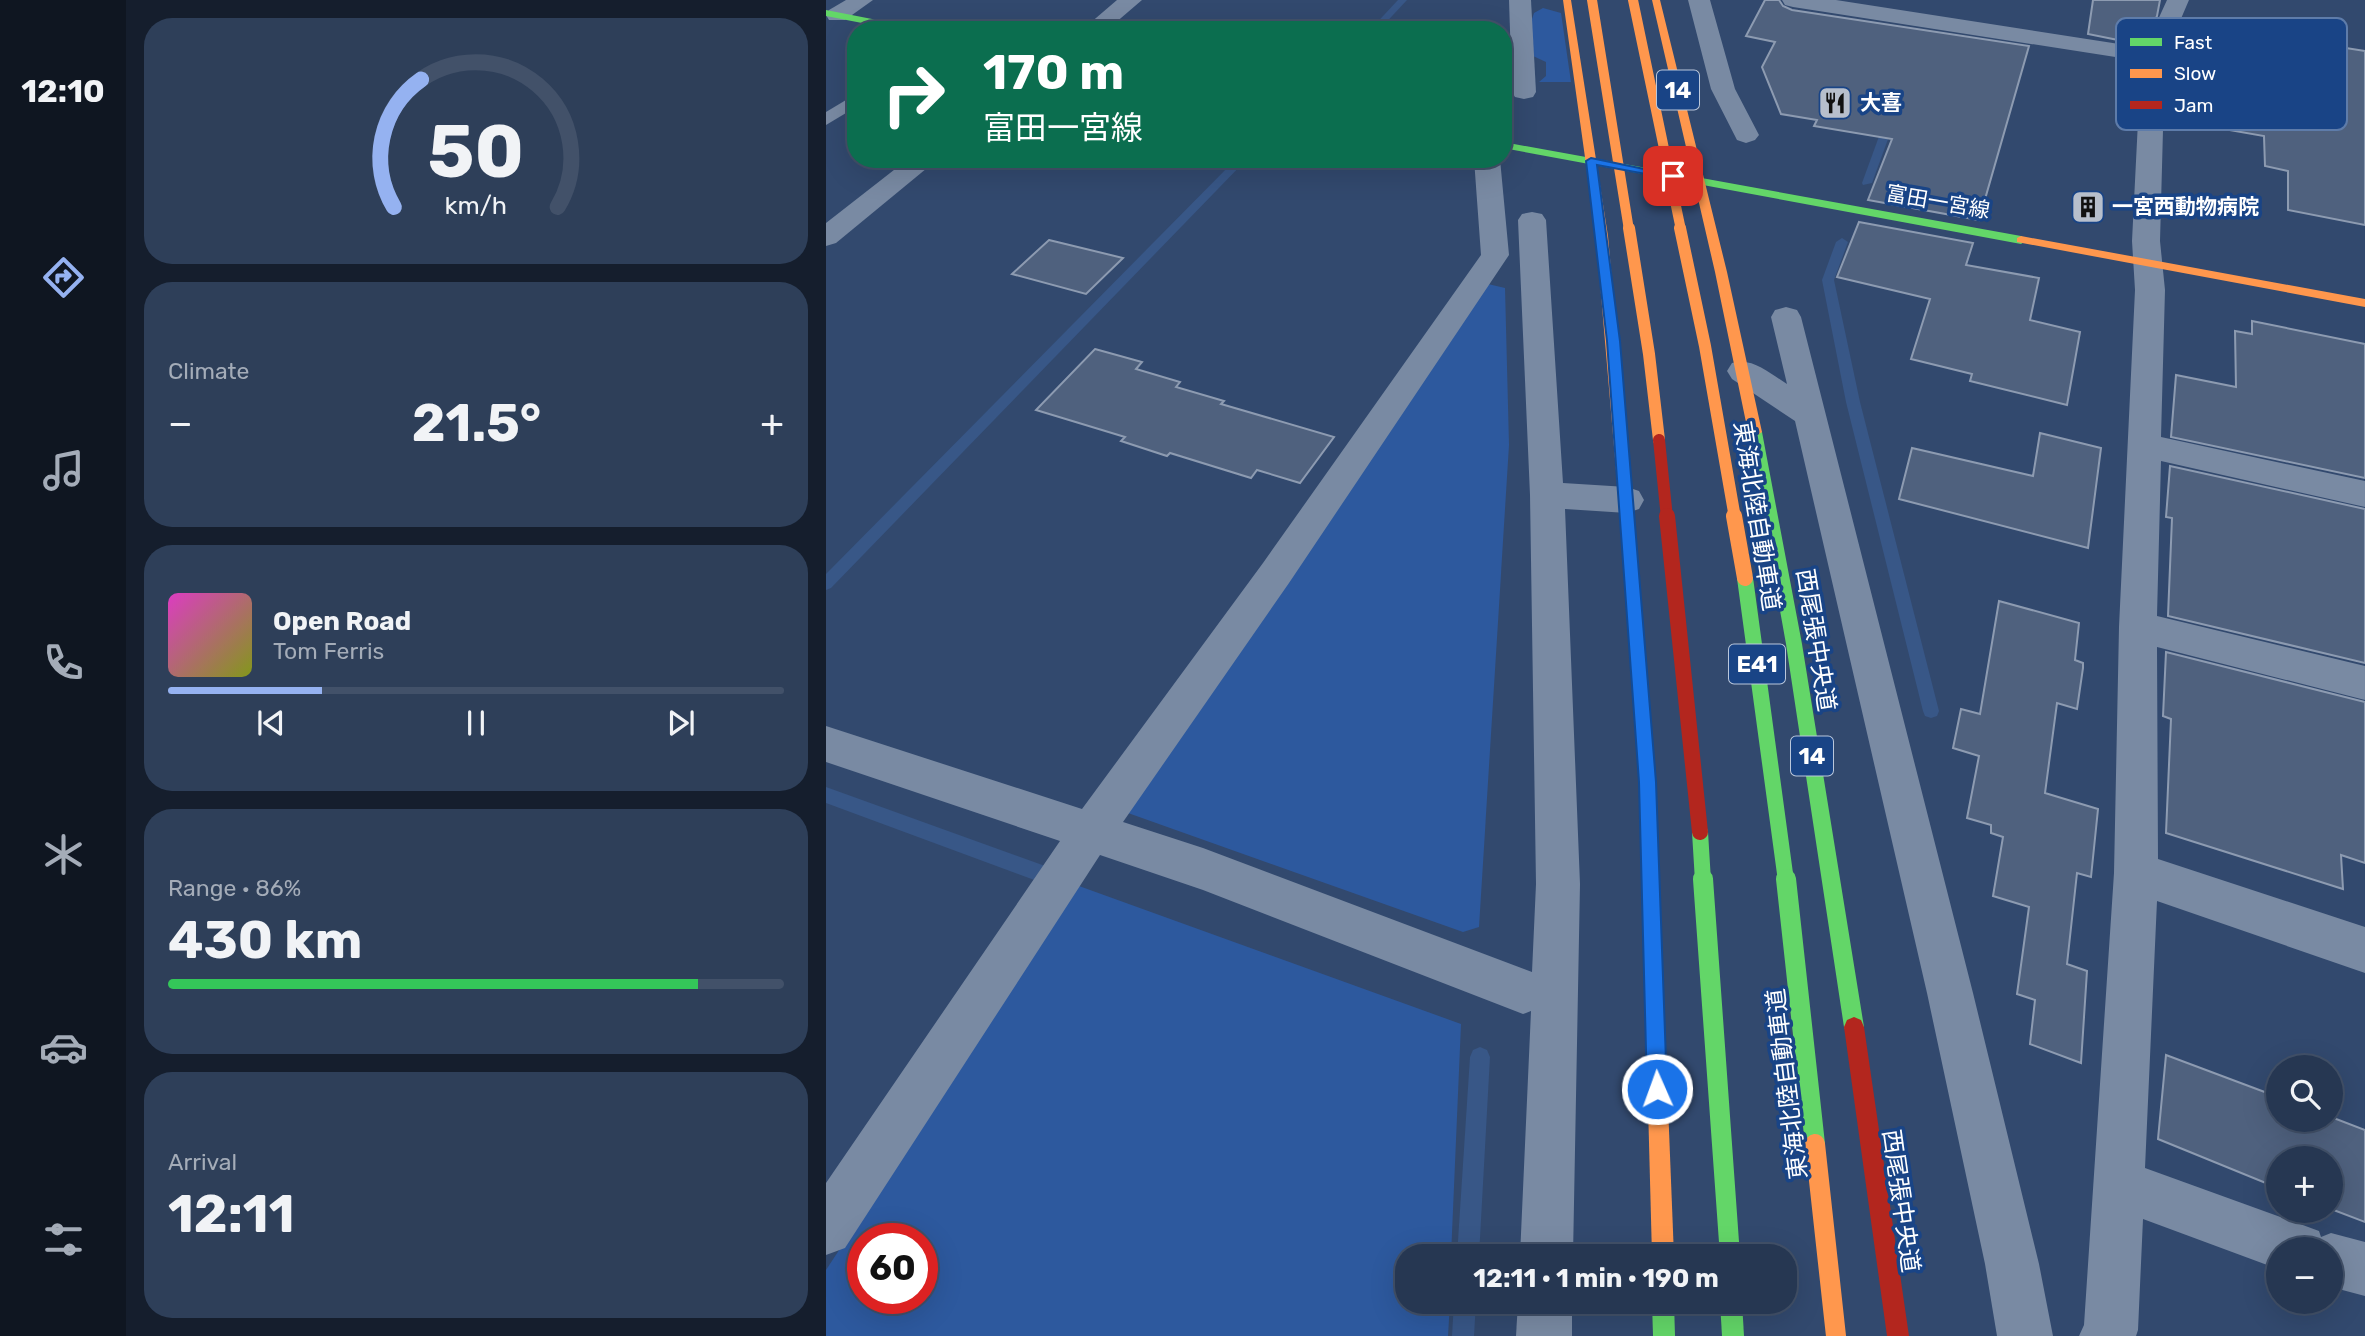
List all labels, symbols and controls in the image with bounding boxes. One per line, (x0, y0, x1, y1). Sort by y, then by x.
legend (2116, 18, 2347, 130)
text: Fast (2174, 31, 2213, 54)
text: 170 m (983, 43, 1124, 101)
icon: right (868, 49, 959, 140)
text: Slow (2174, 62, 2216, 85)
road number: 14 (1657, 71, 1699, 110)
text: 12:10 (21, 72, 105, 110)
restaurant icon: 大喜 (1816, 84, 1854, 122)
place label: 大喜 (1860, 90, 1902, 115)
text: Jam (2174, 94, 2213, 117)
text: 50 (428, 109, 524, 195)
text: 富田一宮線 (983, 109, 1143, 147)
pin (1643, 146, 1703, 206)
icon: arrive (1654, 157, 1692, 195)
street label: 富田一宮線 (1884, 180, 1992, 223)
building icon: 一宮西動物病院 (2069, 188, 2107, 226)
text: km/h (445, 191, 507, 220)
place label: 一宮西動物病院 (2112, 194, 2259, 219)
icon: directions (39, 253, 88, 302)
text: Climate (168, 357, 249, 385)
text: 21.5° (412, 392, 541, 454)
text: − (168, 400, 193, 446)
text: + (760, 400, 784, 446)
street label: 東海北陸自動車道 (1728, 419, 1786, 613)
icon: music (39, 446, 88, 495)
street label: 西尾張中央道 (1791, 567, 1841, 713)
text: Open Road (273, 606, 411, 637)
text: Tom Ferris (273, 637, 384, 665)
icon: phone (39, 638, 88, 687)
road number: E41 (1729, 644, 1785, 684)
icon: previous (252, 704, 290, 742)
icon: pause (457, 704, 495, 742)
icon: next (662, 704, 700, 742)
road number: 14 (1791, 736, 1833, 776)
icon: climate (39, 830, 88, 879)
text: Range · 86% (168, 874, 301, 902)
text: 430 km (168, 909, 362, 971)
street label: 東海北陸自動車道 (1761, 987, 1813, 1181)
icon: car (39, 1023, 88, 1072)
position arrow (1620, 1052, 1694, 1126)
map controls (2266, 1055, 2343, 1314)
button: search (2266, 1055, 2343, 1132)
street label: 西尾張中央道 (1877, 1128, 1925, 1274)
button: + (2266, 1146, 2343, 1223)
text: Arrival (168, 1148, 237, 1176)
text: 12:11 (168, 1183, 295, 1245)
icon: filters (39, 1215, 88, 1264)
speed limit sign: 60 (847, 1223, 938, 1314)
button: − (2266, 1237, 2343, 1314)
text: 12:11 · 1 min · 190 m (1473, 1263, 1719, 1294)

